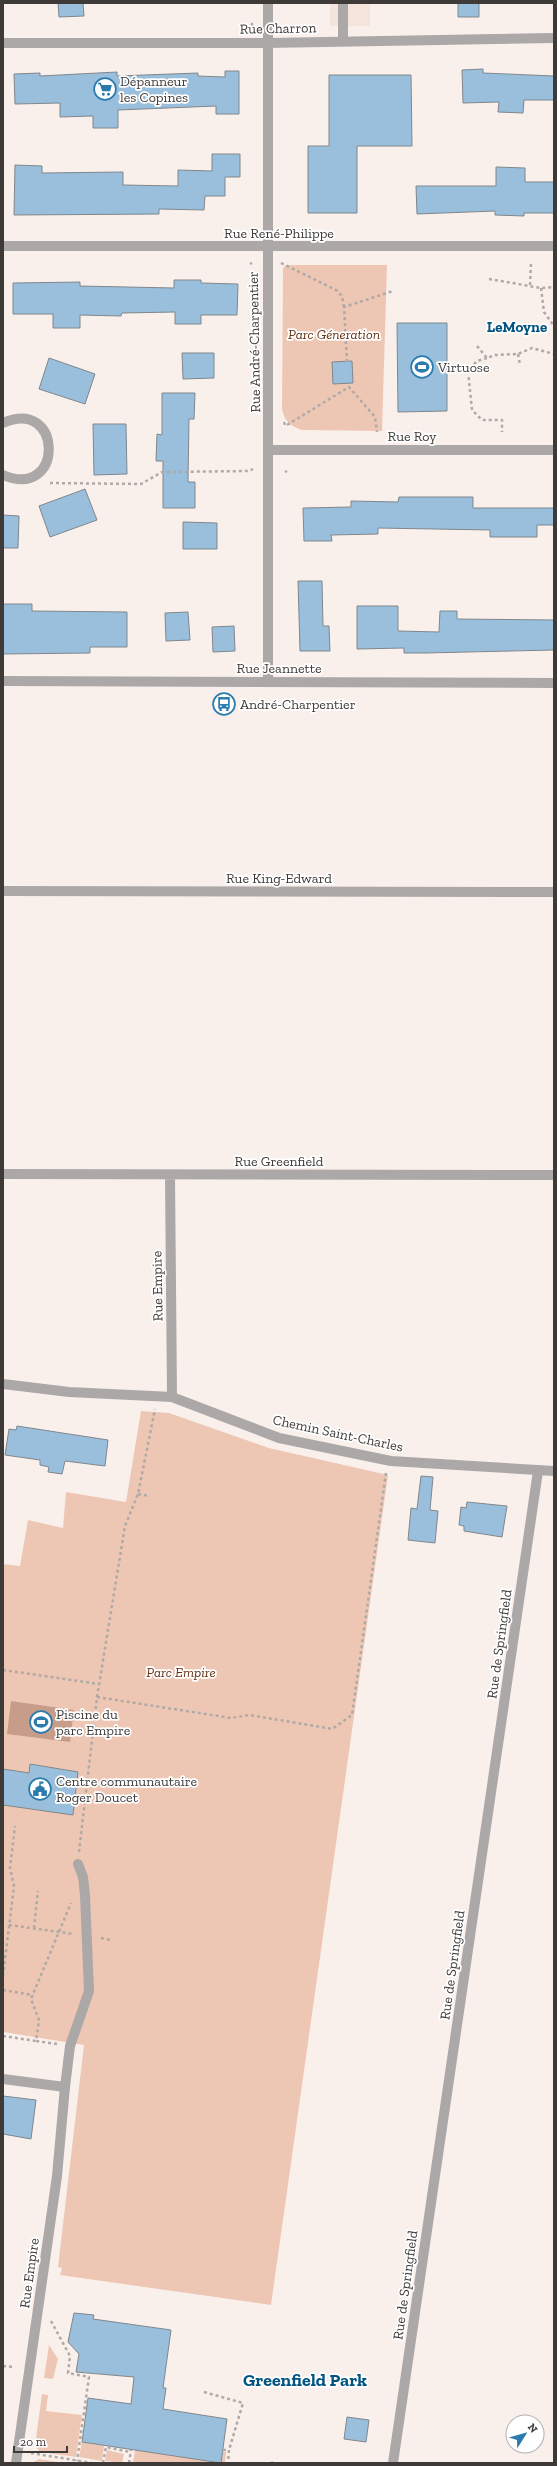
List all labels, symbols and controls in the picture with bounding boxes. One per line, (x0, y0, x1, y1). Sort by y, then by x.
street label: Rue Charron (239, 19, 317, 38)
place label: Dépanneur les Copines (120, 73, 188, 106)
supermarket icon: Dépanneur les Copines (92, 76, 118, 102)
street label: Rue René-Philippe (224, 225, 334, 242)
street label: Rue André-Charpentier (245, 271, 264, 413)
district label: LeMoyne (487, 318, 547, 336)
park label: Parc Géneration (288, 326, 380, 343)
sports icon: Virtuose (409, 354, 435, 380)
place label: Virtuose (437, 359, 490, 376)
street label: Rue Roy (388, 428, 437, 445)
street label: Rue Jeannette (237, 660, 322, 677)
bus stop icon: André-Charpentier (211, 691, 237, 717)
place label: André-Charpentier (240, 696, 356, 713)
street label: Rue King-Edward (226, 870, 332, 887)
street label: Rue Greenfield (235, 1153, 324, 1170)
street label: Rue Empire (148, 1250, 167, 1321)
street label: Chemin Saint-Charles (271, 1411, 405, 1456)
street label: Rue de Springfield (483, 1588, 516, 1700)
park label: Parc Empire (146, 1664, 216, 1681)
place label: Piscine du parc Empire (56, 1706, 131, 1739)
sports icon: Piscine du parc Empire (28, 1709, 54, 1735)
place label: Centre communautaire Roger Doucet (56, 1773, 198, 1806)
public building icon: Centre communautaire Roger Doucet (27, 1776, 53, 1802)
street label: Rue de Springfield (436, 1909, 469, 2021)
street label: Rue de Springfield (389, 2229, 422, 2341)
street label: Rue Empire (16, 2236, 43, 2309)
district label: Greenfield Park (243, 2369, 367, 2391)
north arrow (505, 2414, 545, 2454)
text: N (525, 2421, 541, 2436)
scale bar (14, 2428, 67, 2454)
text: 20 m (20, 2435, 47, 2449)

